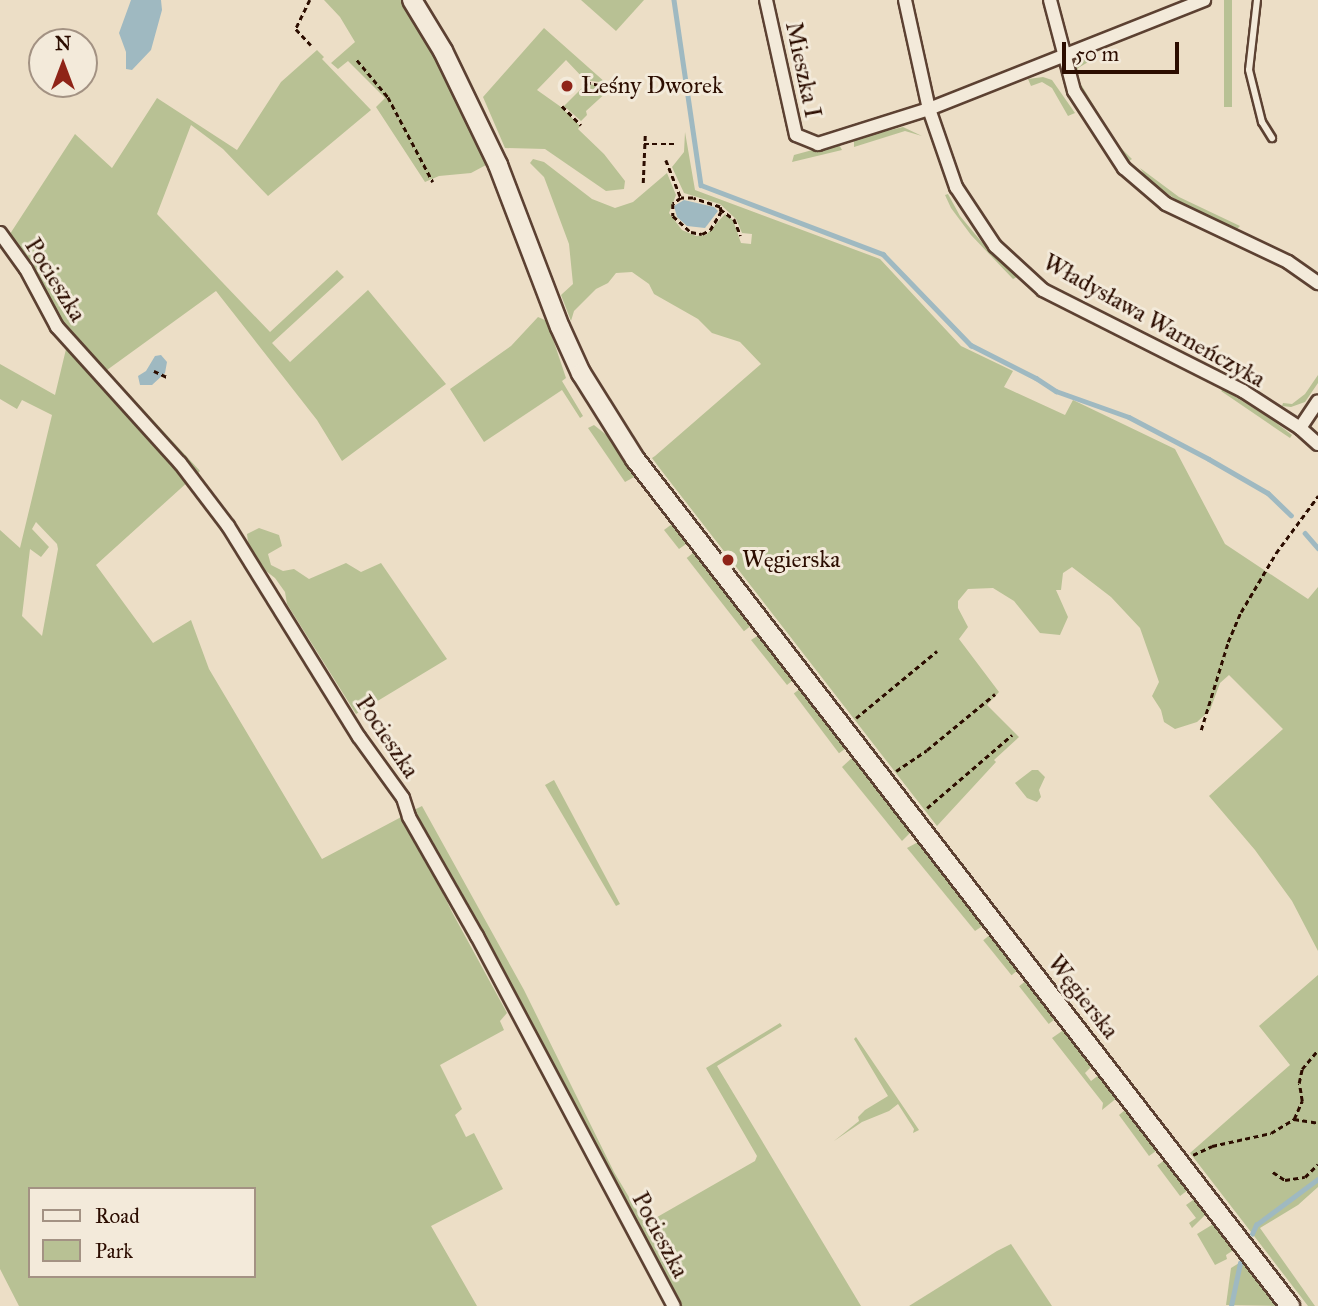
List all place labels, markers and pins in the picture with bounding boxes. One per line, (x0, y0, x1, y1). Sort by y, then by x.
place label: Leśny Dworek (581, 72, 723, 100)
marker: Leśny Dworek (559, 78, 575, 94)
place label: Węgierska (742, 546, 840, 574)
marker: Węgierska (720, 552, 736, 568)

